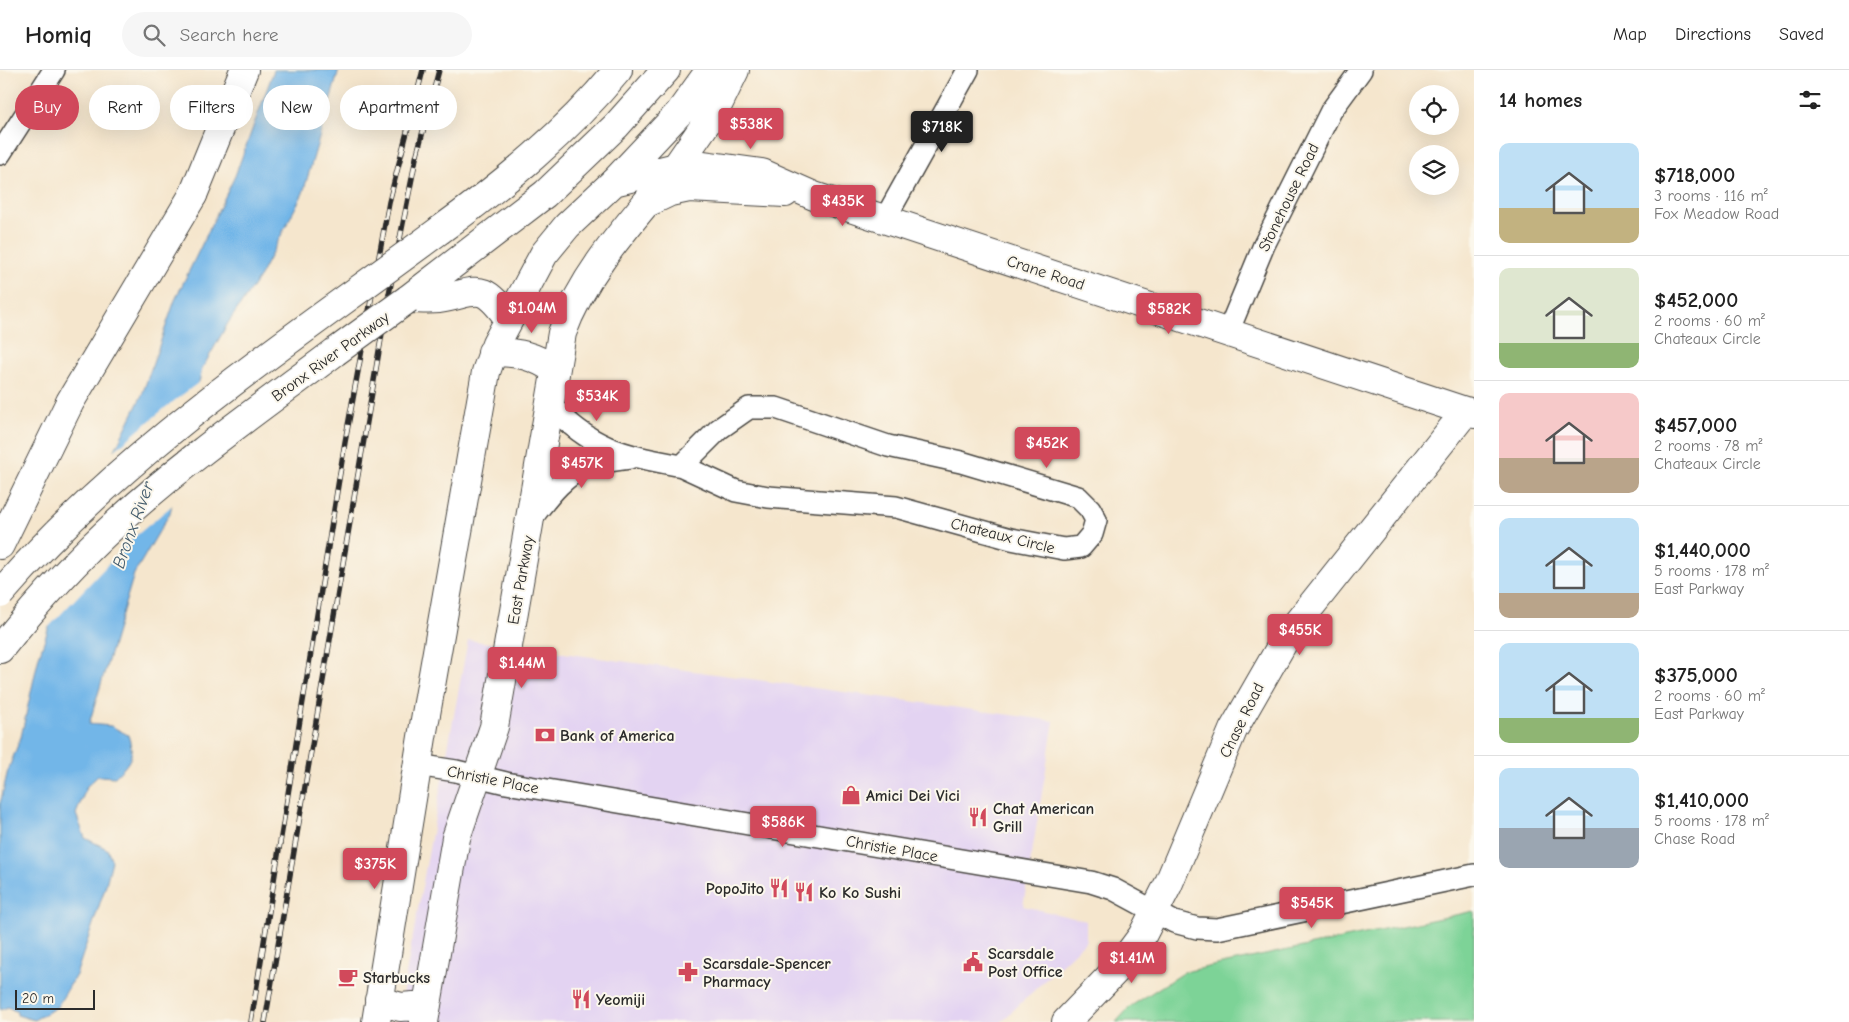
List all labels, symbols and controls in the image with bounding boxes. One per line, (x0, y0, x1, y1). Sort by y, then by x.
search box (122, 12, 472, 57)
text: Homiq (25, 21, 92, 49)
icon: search (140, 21, 168, 49)
text: Search here (180, 24, 279, 46)
text: Map (1613, 24, 1647, 45)
text: Directions (1675, 24, 1751, 45)
text: Saved (1779, 24, 1824, 45)
chip: Buy (15, 85, 79, 130)
chip: Rent (89, 85, 160, 130)
chip: Filters (170, 85, 253, 130)
chip: New (263, 85, 330, 130)
chip: Apartment (340, 85, 457, 130)
map controls (1409, 85, 1459, 195)
button: locate (1409, 85, 1459, 135)
icon: filters (1796, 86, 1824, 114)
text: 14 homes (1499, 88, 1582, 112)
pin: $538K (716, 108, 786, 150)
pin: $718K (907, 111, 977, 153)
text: $538K (729, 115, 773, 133)
text: $718K (922, 118, 962, 136)
street label: Stonehouse Road (1255, 140, 1323, 254)
button: layers (1409, 145, 1459, 195)
icon: home (1539, 163, 1599, 223)
text: $718,000 (1654, 163, 1735, 187)
pin: $435K (808, 184, 878, 227)
text: 3 rooms · 116 m² (1654, 187, 1768, 205)
text: $435K (822, 192, 864, 210)
text: Fox Meadow Road (1654, 205, 1779, 223)
street label: Crane Road (1004, 252, 1087, 294)
icon: home (1539, 288, 1599, 348)
text: $452,000 (1654, 288, 1738, 312)
pin: $1.04M (491, 292, 573, 334)
pin: $582K (1134, 292, 1204, 335)
text: $1.04M (508, 299, 556, 317)
text: $582K (1147, 300, 1191, 318)
street label: Bronx River Parkway (268, 308, 394, 405)
text: 2 rooms · 60 m² (1654, 312, 1765, 330)
text: Chateaux Circle (1654, 330, 1761, 348)
pin: $534K (562, 380, 632, 422)
text: $534K (576, 387, 618, 405)
icon: home (1539, 413, 1599, 473)
text: $457,000 (1654, 413, 1737, 437)
pin: $452K (1012, 426, 1082, 469)
text: $452K (1026, 434, 1068, 452)
text: 2 rooms · 78 m² (1654, 437, 1762, 455)
pin: $457K (547, 446, 617, 489)
text: $457K (561, 454, 603, 472)
text: Chateaux Circle (1654, 455, 1761, 473)
water label: Bronx River (108, 478, 159, 571)
street label: Chateaux Circle (949, 514, 1057, 558)
street label: East Parkway (504, 534, 538, 626)
icon: home (1539, 538, 1599, 598)
text: $1,440,000 (1654, 538, 1751, 562)
text: 5 rooms · 178 m² (1654, 562, 1769, 580)
text: East Parkway (1654, 580, 1744, 598)
pin: $455K (1265, 614, 1335, 656)
text: $455K (1278, 621, 1322, 639)
pin: $1.44M (481, 646, 563, 689)
text: $1.44M (499, 654, 545, 672)
icon: home (1539, 663, 1599, 723)
text: $375,000 (1654, 663, 1738, 687)
street label: Chase Road (1216, 680, 1268, 761)
text: 2 rooms · 60 m² (1654, 687, 1765, 705)
text: East Parkway (1654, 705, 1744, 723)
bank icon: Bank of America (534, 724, 556, 746)
place label: Bank of America (560, 727, 675, 745)
street label: Christie Place (445, 762, 540, 798)
shop icon: Amici Dei Vici (840, 784, 862, 806)
place label: Amici Dei Vici (866, 787, 960, 805)
icon: home (1539, 788, 1599, 848)
text: $1,410,000 (1654, 788, 1749, 812)
place label: Chat American Grill (993, 800, 1094, 836)
pin: $586K (748, 806, 818, 848)
restaurant icon: Chat American Grill (967, 806, 989, 828)
text: 5 rooms · 178 m² (1654, 812, 1769, 830)
text: $586K (761, 813, 805, 831)
text: Chase Road (1654, 830, 1735, 848)
street label: Christie Place (844, 832, 939, 866)
pin: $375K (340, 848, 410, 890)
text: $375K (354, 855, 396, 873)
restaurant icon: PopoJito (768, 877, 790, 899)
place label: PopoJito (706, 880, 764, 898)
restaurant icon: Ko Ko Sushi (793, 881, 815, 903)
place label: Ko Ko Sushi (819, 884, 901, 902)
pin: $545K (1277, 886, 1347, 929)
text: $545K (1290, 894, 1334, 912)
pin: $1.41M (1091, 942, 1173, 984)
place label: Scarsdale Post Office (988, 945, 1063, 981)
text: $1.41M (1109, 949, 1155, 967)
public building icon: Scarsdale Post Office (962, 951, 984, 973)
place label: Scarsdale-Spencer Pharmacy (703, 955, 831, 991)
pharmacy icon: Scarsdale-Spencer Pharmacy (677, 961, 699, 983)
cafe icon: Starbucks (337, 966, 359, 988)
place label: Starbucks (363, 969, 430, 987)
scale bar (15, 987, 95, 1010)
restaurant icon: Yeomiji (570, 988, 592, 1010)
text: 20 m (22, 990, 54, 1007)
place label: Yeomiji (596, 991, 645, 1009)

